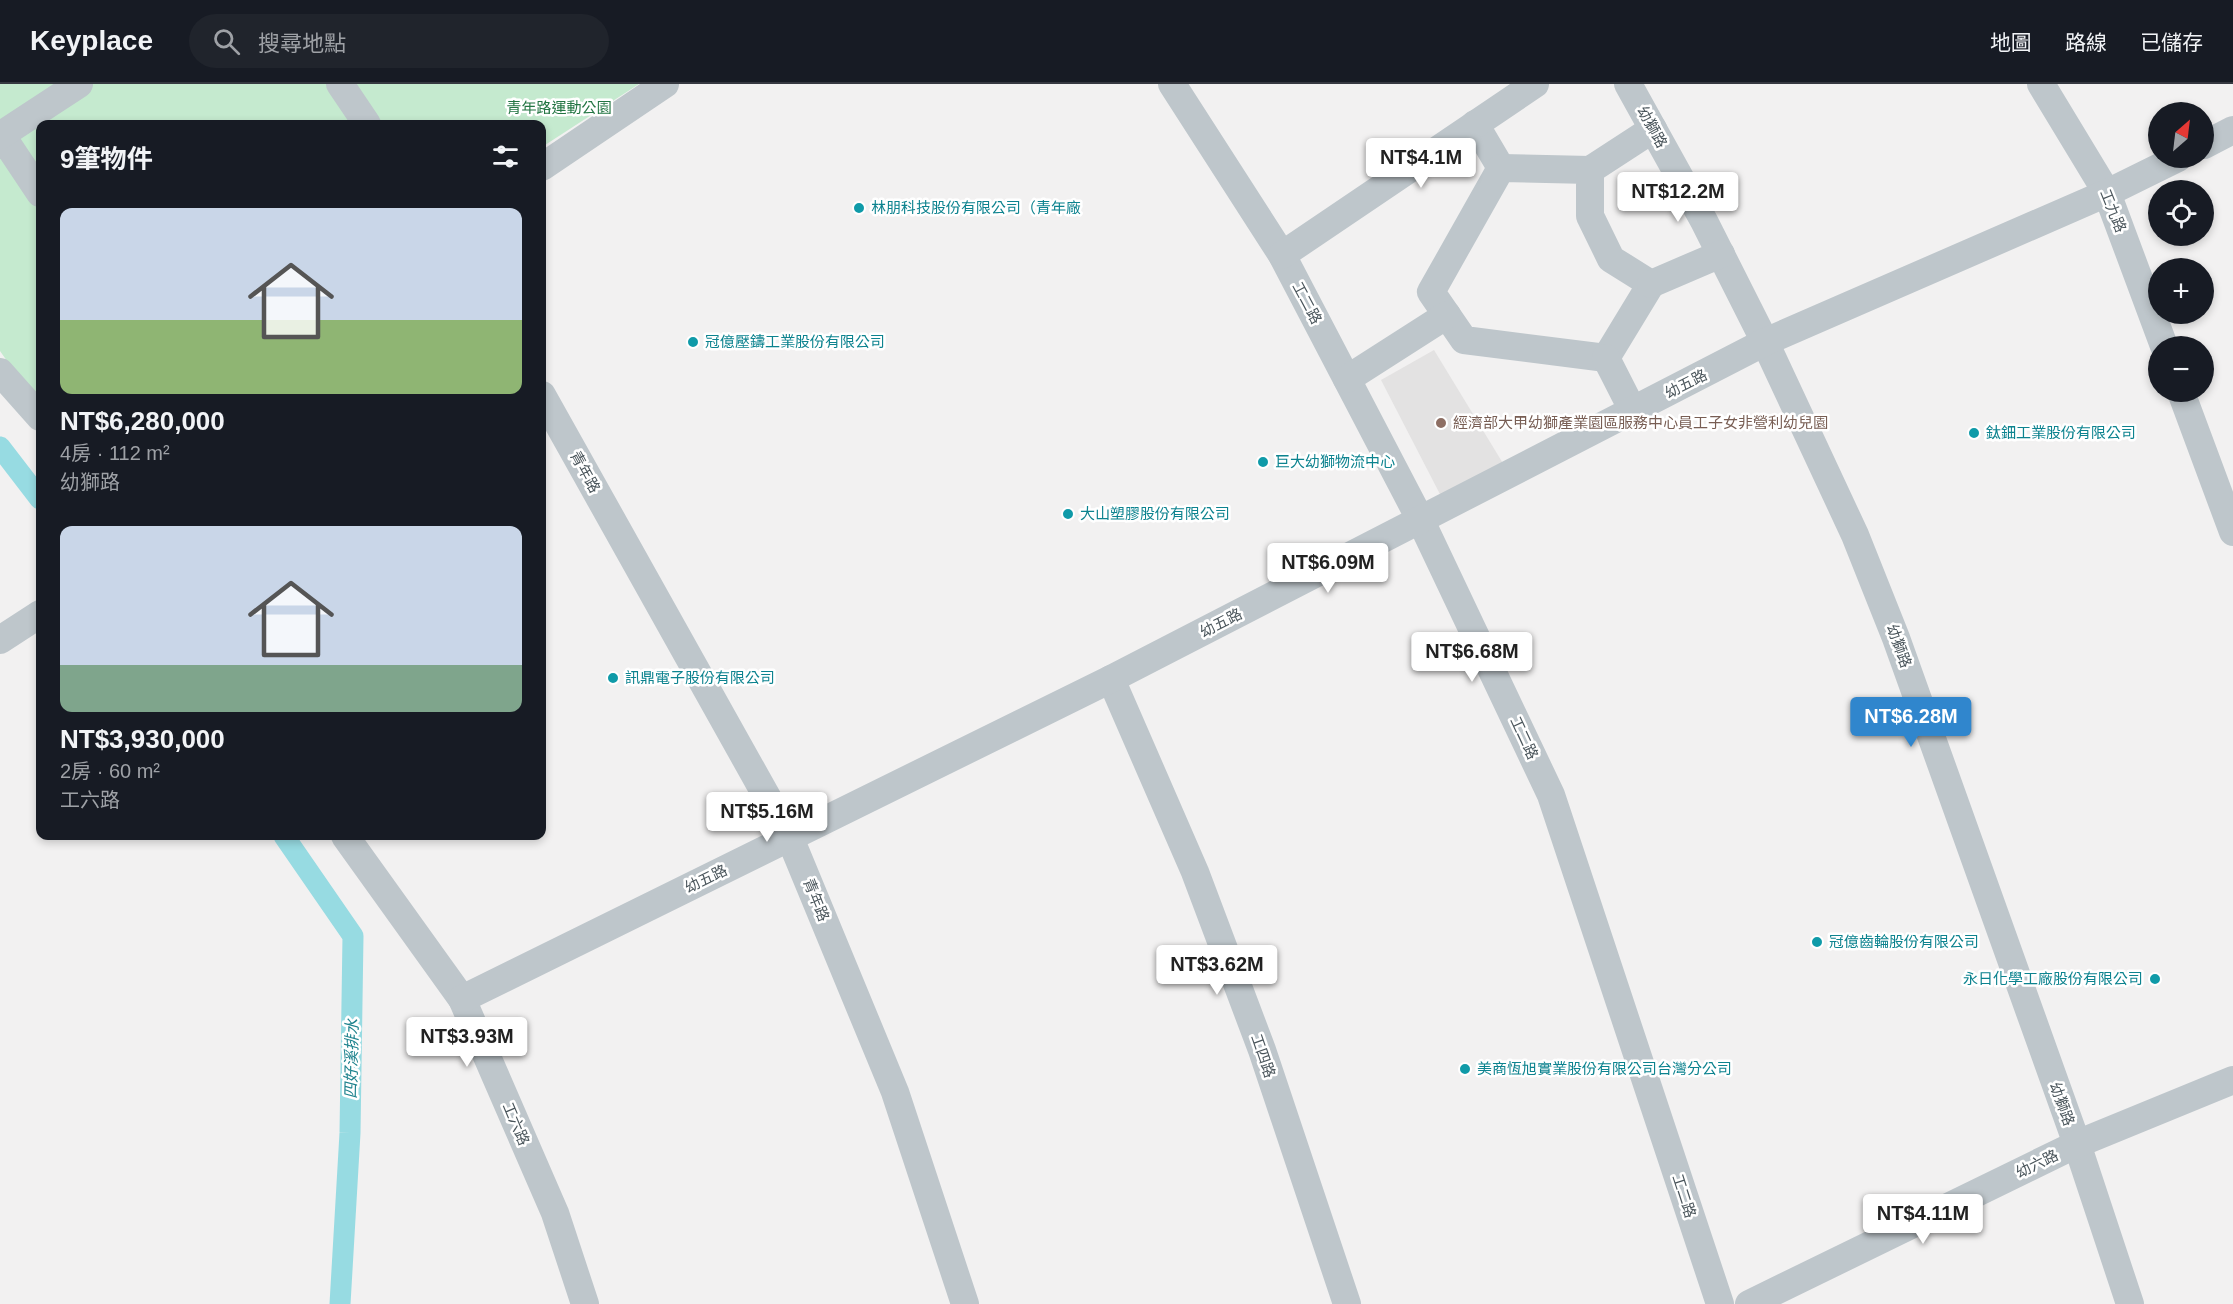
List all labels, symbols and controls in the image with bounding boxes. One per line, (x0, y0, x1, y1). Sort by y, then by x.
search box (189, 14, 609, 68)
text: Keyplace (30, 25, 153, 56)
icon: search (210, 25, 243, 58)
text: 搜尋地點 (258, 31, 346, 56)
text: 地圖 (1990, 31, 2032, 54)
text: 路線 (2065, 31, 2107, 54)
text: 已儲存 (2140, 31, 2203, 54)
park label: 青年路運動公園 (506, 99, 612, 116)
north arrow (2148, 102, 2214, 168)
map controls (2148, 102, 2214, 402)
street label: 幼獅路 (1634, 103, 1671, 151)
pin: NT$4.1M (1366, 138, 1476, 189)
icon: filters (489, 140, 522, 173)
text: 9筆物件 (60, 144, 152, 174)
text: NT$4.1M (1380, 146, 1462, 168)
pin: NT$12.2M (1616, 172, 1740, 223)
text: NT$12.2M (1631, 180, 1725, 202)
button: locate (2148, 180, 2214, 246)
street label: 工九路 (2097, 187, 2130, 235)
place label: 林朋科技股份有限公司（青年廠 (871, 199, 1081, 216)
marker: 林朋科技股份有限公司（青年廠 (852, 201, 866, 215)
icon: home (237, 247, 345, 355)
button: + (2148, 258, 2214, 324)
street label: 工二路 (1289, 279, 1326, 327)
place label: 冠億壓鑄工業股份有限公司 (705, 333, 885, 350)
marker: 冠億壓鑄工業股份有限公司 (686, 335, 700, 349)
button: − (2148, 336, 2214, 402)
street label: 幼五路 (1662, 366, 1710, 401)
text: NT$6,280,000 (60, 406, 225, 436)
place label: 經濟部大甲幼獅產業園區服務中心員工子女非營利幼兒園 (1453, 414, 1828, 431)
marker: 經濟部大甲幼獅產業園區服務中心員工子女非營利幼兒園 (1434, 416, 1448, 430)
place label: 鈦鈿工業股份有限公司 (1986, 424, 2136, 441)
marker: 鈦鈿工業股份有限公司 (1967, 426, 1981, 440)
text: 4房 · 112 m² (60, 442, 170, 464)
street label: 青年路 (567, 448, 604, 496)
place label: 巨大幼獅物流中心 (1275, 453, 1395, 470)
marker: 巨大幼獅物流中心 (1256, 455, 1270, 469)
text: 幼獅路 (60, 471, 120, 493)
place label: 大山塑膠股份有限公司 (1080, 505, 1230, 522)
marker: 大山塑膠股份有限公司 (1061, 507, 1075, 521)
pin: NT$6.09M (1266, 543, 1390, 594)
text: NT$6.09M (1281, 551, 1375, 573)
icon: home (237, 565, 345, 673)
street label: 幼五路 (1197, 605, 1245, 640)
street label: 幼獅路 (1884, 622, 1915, 670)
pin: NT$6.68M (1410, 632, 1534, 683)
text: NT$6.68M (1425, 640, 1519, 662)
place label: 訊鼎電子股份有限公司 (625, 669, 775, 686)
marker: 訊鼎電子股份有限公司 (606, 671, 620, 685)
pin: NT$6.28M (1849, 697, 1973, 748)
text: NT$6.28M (1864, 705, 1958, 727)
street label: 工二路 (1507, 714, 1542, 762)
text: NT$3,930,000 (60, 724, 225, 754)
text: 2房 · 60 m² (60, 760, 160, 782)
text: 工六路 (60, 789, 120, 811)
pin: NT$5.16M (705, 792, 829, 843)
text: NT$5.16M (720, 800, 814, 822)
street label: 幼五路 (682, 861, 730, 896)
street label: 青年路 (800, 876, 833, 924)
place label: 冠億齒輪股份有限公司 (1829, 933, 1979, 950)
marker: 冠億齒輪股份有限公司 (1810, 935, 1824, 949)
pin: NT$3.62M (1155, 945, 1279, 996)
text: NT$3.62M (1170, 953, 1264, 975)
place label: 永日化學工廠股份有限公司 (1963, 970, 2143, 987)
marker: 永日化學工廠股份有限公司 (2148, 972, 2162, 986)
pin: NT$3.93M (405, 1017, 529, 1068)
water label: 四好溪排水 (342, 1018, 361, 1099)
text: NT$3.93M (420, 1025, 514, 1047)
street label: 工四路 (1248, 1032, 1279, 1080)
place label: 美商恆旭實業股份有限公司台灣分公司 (1477, 1060, 1732, 1077)
marker: 美商恆旭實業股份有限公司台灣分公司 (1458, 1062, 1472, 1076)
street label: 幼獅路 (2047, 1080, 2078, 1128)
street label: 工六路 (500, 1100, 533, 1148)
street label: 幼六路 (2013, 1146, 2061, 1181)
street label: 工二路 (1669, 1172, 1700, 1220)
pin: NT$4.11M (1861, 1194, 1985, 1245)
text: NT$4.11M (1877, 1202, 1969, 1224)

